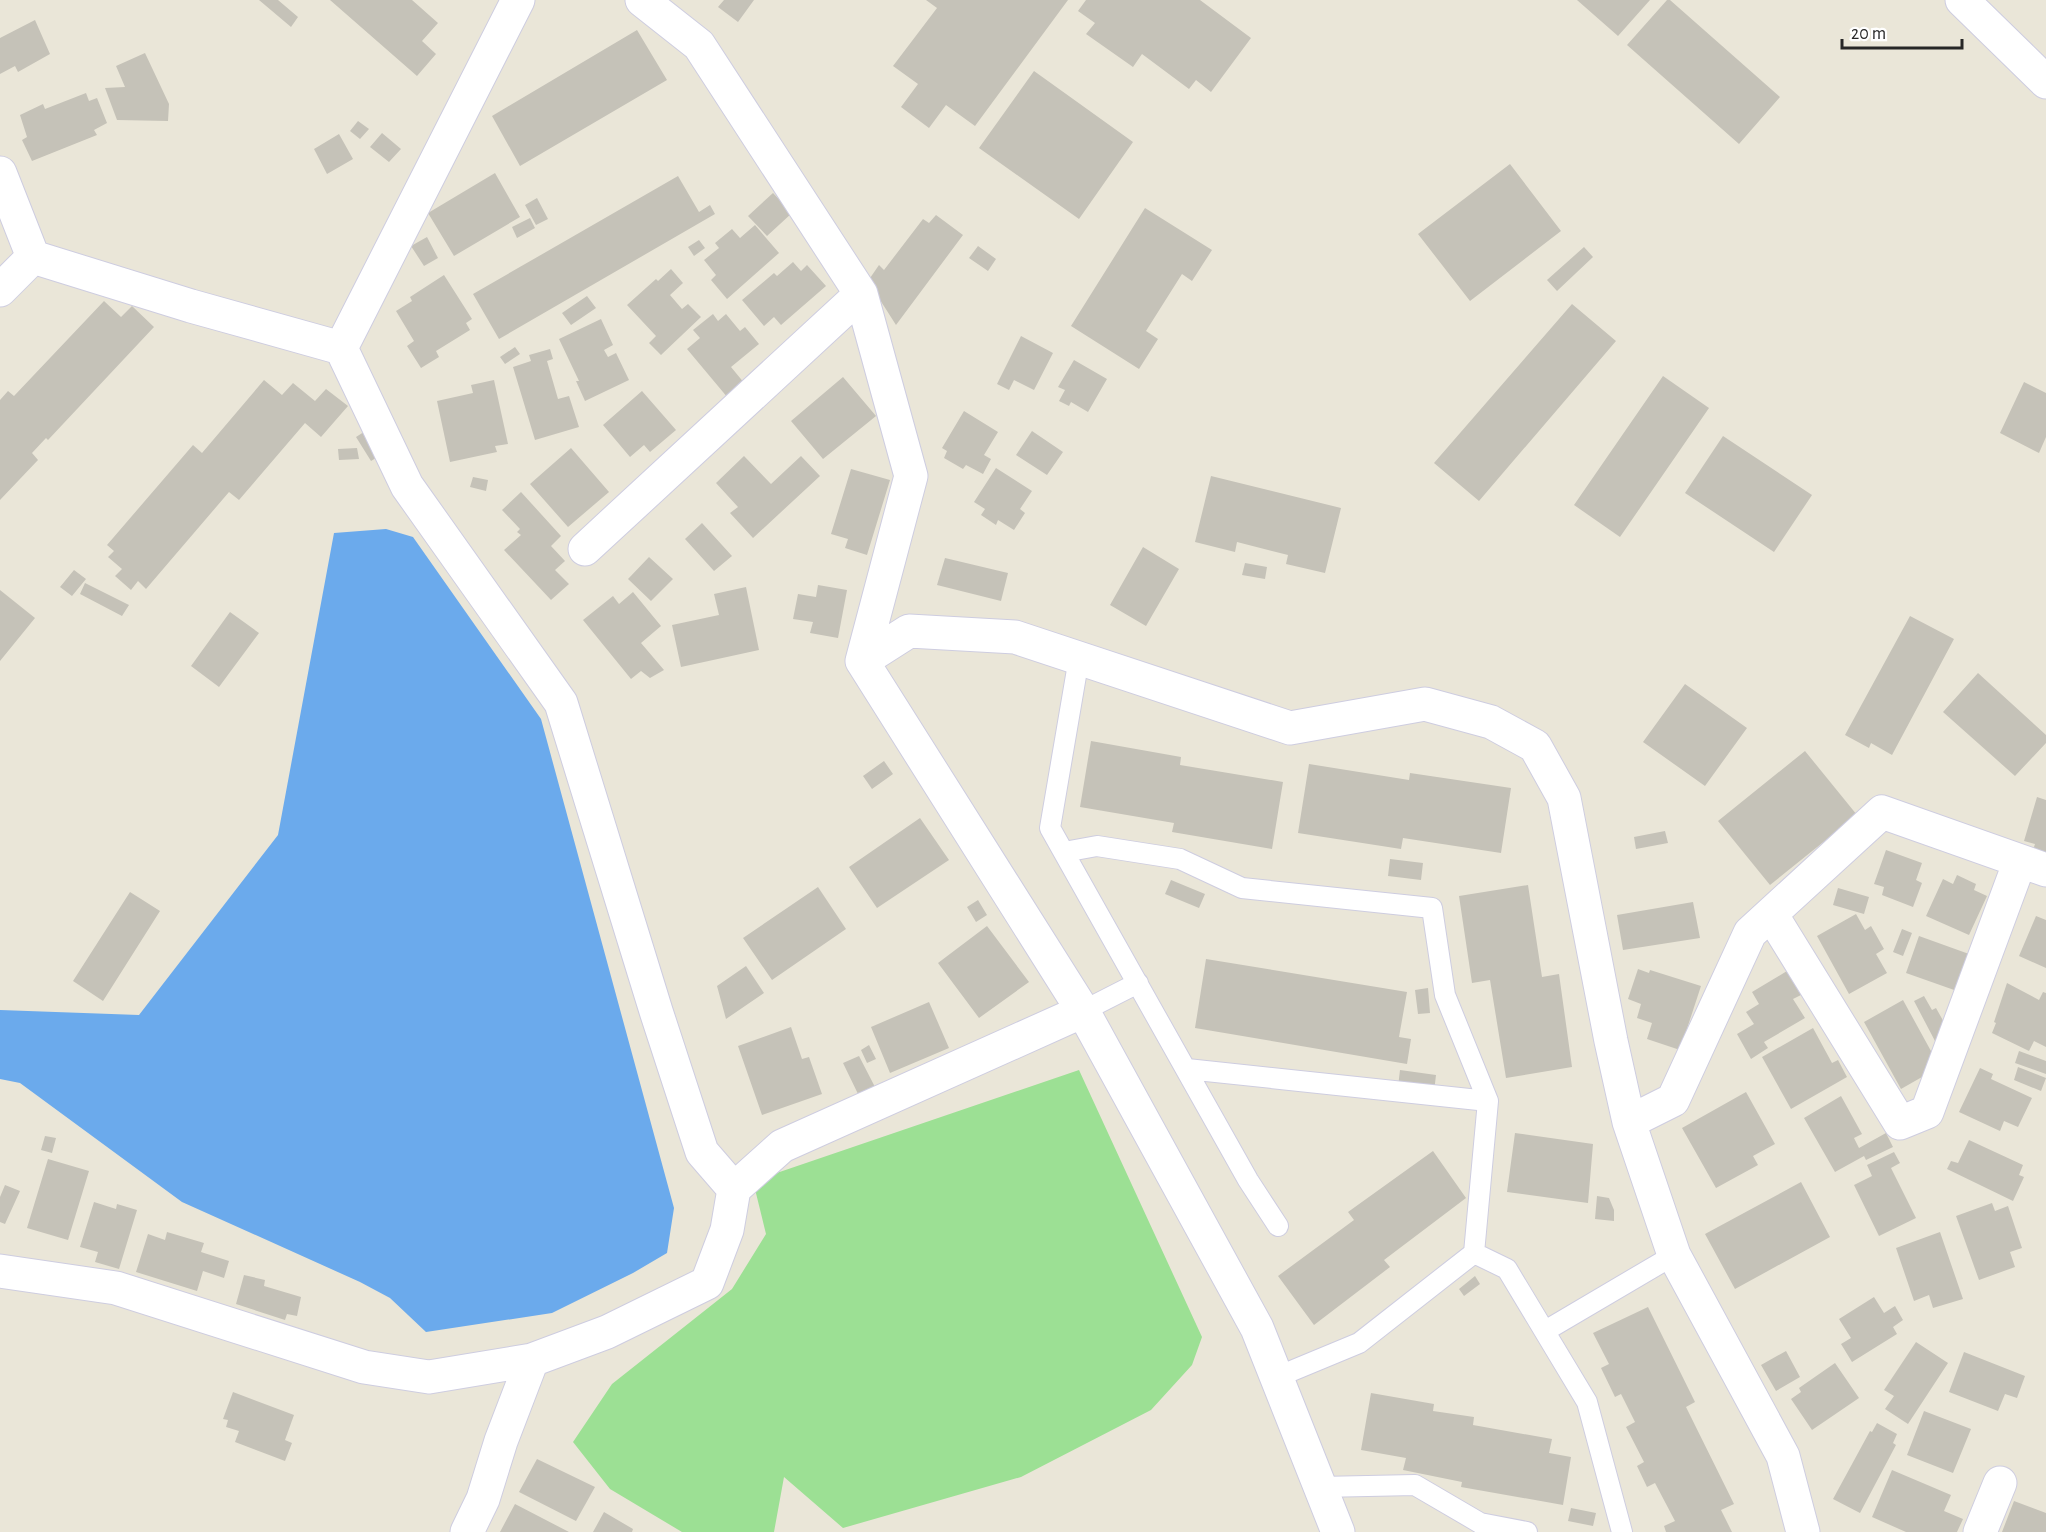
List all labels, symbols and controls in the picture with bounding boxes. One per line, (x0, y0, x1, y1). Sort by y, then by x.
scale bar (1842, 12, 1962, 50)
text: 20 m (1851, 25, 1886, 43)

